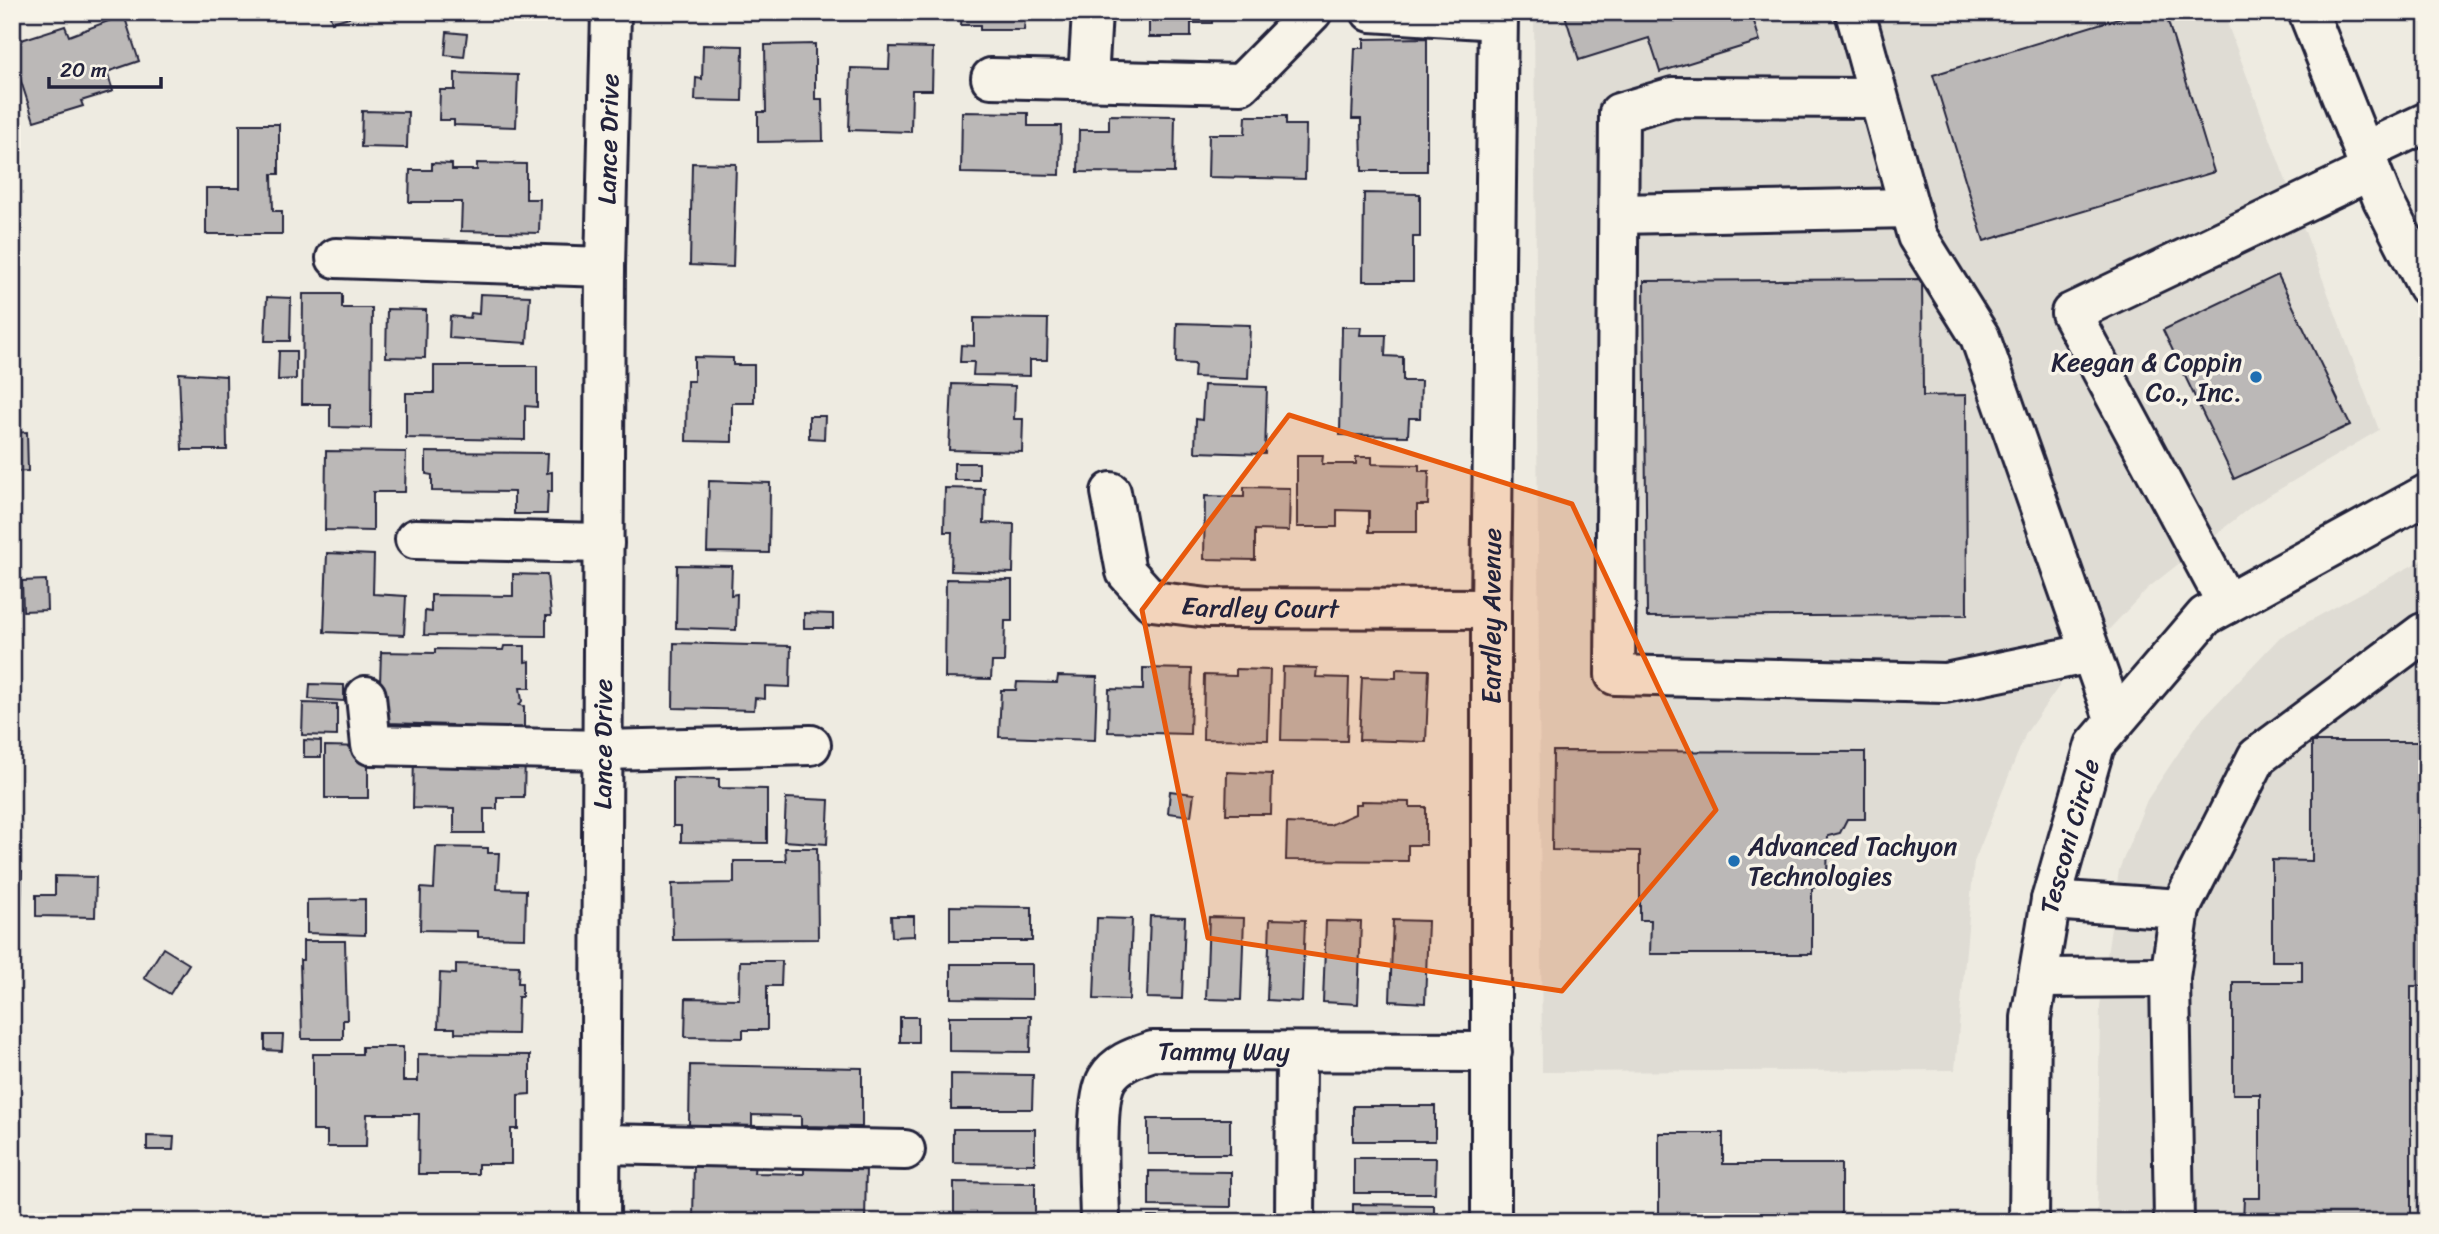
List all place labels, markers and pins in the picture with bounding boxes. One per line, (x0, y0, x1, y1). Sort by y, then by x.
place label: Keegan & Coppin Co., Inc. (2051, 339, 2242, 415)
marker: Keegan & Coppin Co., Inc. (2248, 369, 2264, 385)
place label: Advanced Tachyon Technologies (1747, 823, 1957, 899)
marker: Advanced Tachyon Technologies (1726, 853, 1742, 869)

